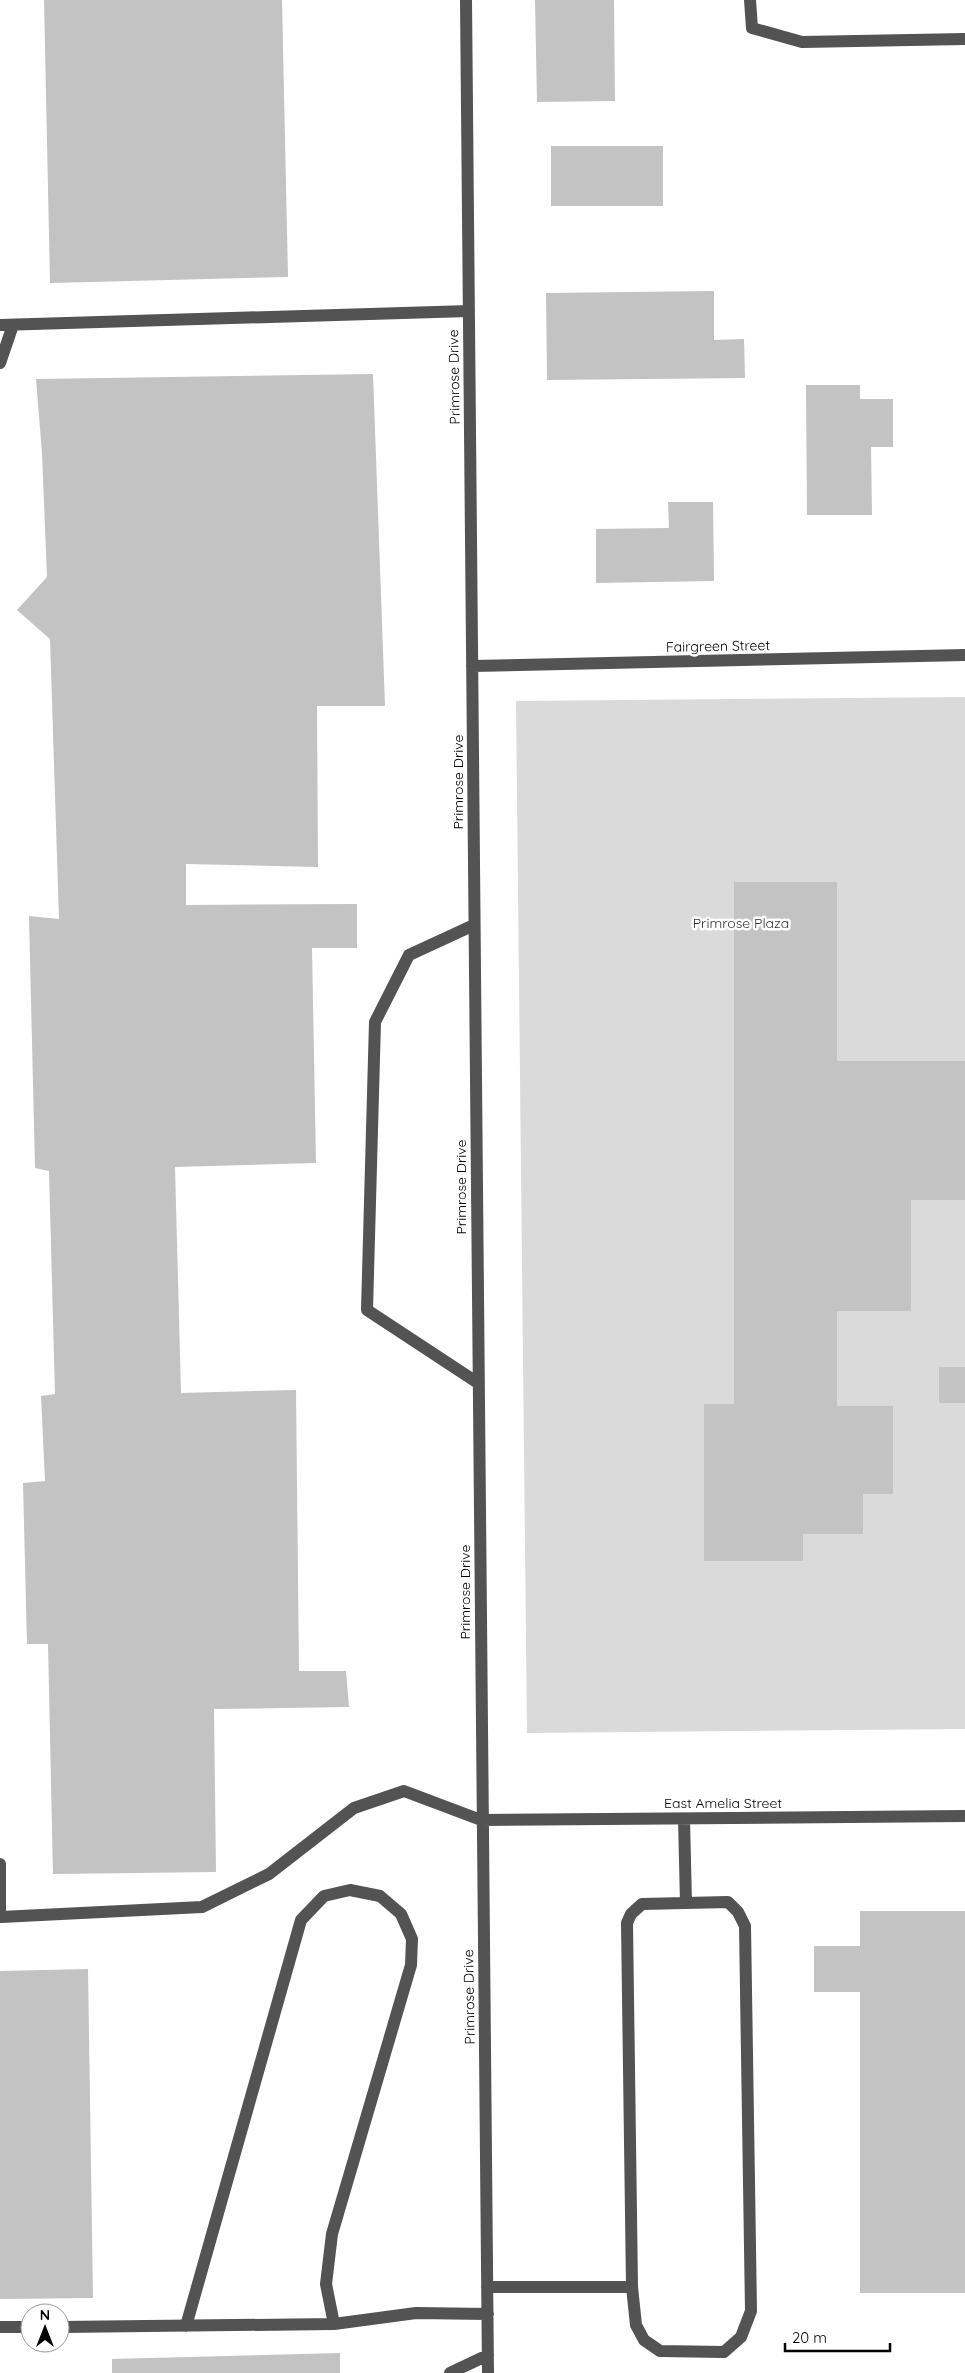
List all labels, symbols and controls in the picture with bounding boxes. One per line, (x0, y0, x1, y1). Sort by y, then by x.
street label: Primrose Drive (444, 329, 464, 425)
street label: Fairgreen Street (666, 636, 770, 656)
street label: Primrose Drive (449, 734, 467, 830)
park label: Primrose Plaza (693, 914, 789, 932)
street label: Primrose Drive (452, 1139, 470, 1235)
street label: Primrose Drive (456, 1544, 474, 1640)
street label: East Amelia Street (664, 1794, 782, 1812)
street label: Primrose Drive (459, 1949, 479, 2045)
north arrow (20, 2303, 70, 2353)
text: N (40, 2306, 50, 2324)
scale bar (785, 2320, 890, 2352)
text: 20 m (792, 2328, 827, 2347)

